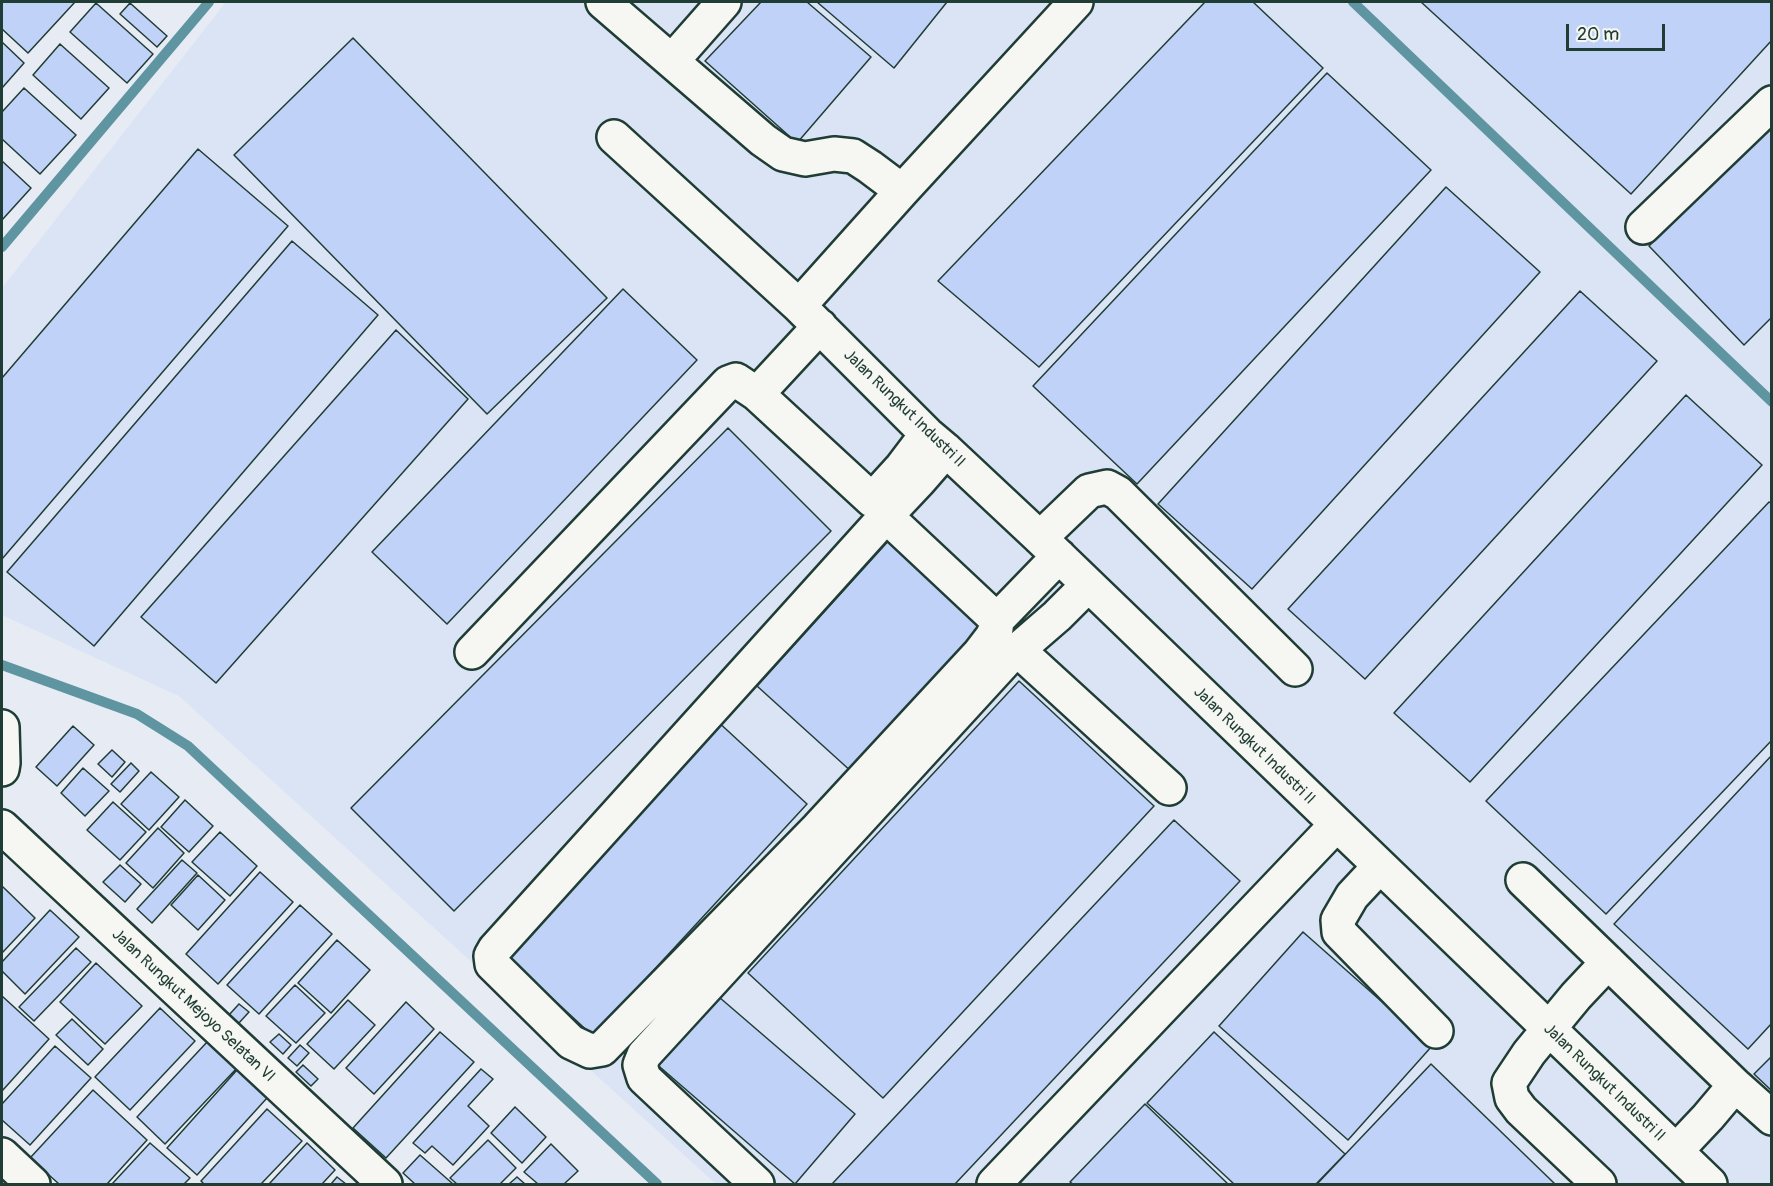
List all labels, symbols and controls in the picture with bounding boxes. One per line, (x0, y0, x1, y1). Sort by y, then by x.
scale bar (1569, 12, 1668, 50)
text: 20 m (1577, 23, 1619, 46)
street label: Jalan Rungkut Industri II (839, 346, 969, 472)
street label: Jalan Rungkut Industri II (1189, 683, 1319, 809)
street label: Jalan Rungkut Mejoyo Selatan VI (107, 925, 279, 1087)
street label: Jalan Rungkut Industri II (1539, 1020, 1669, 1146)

